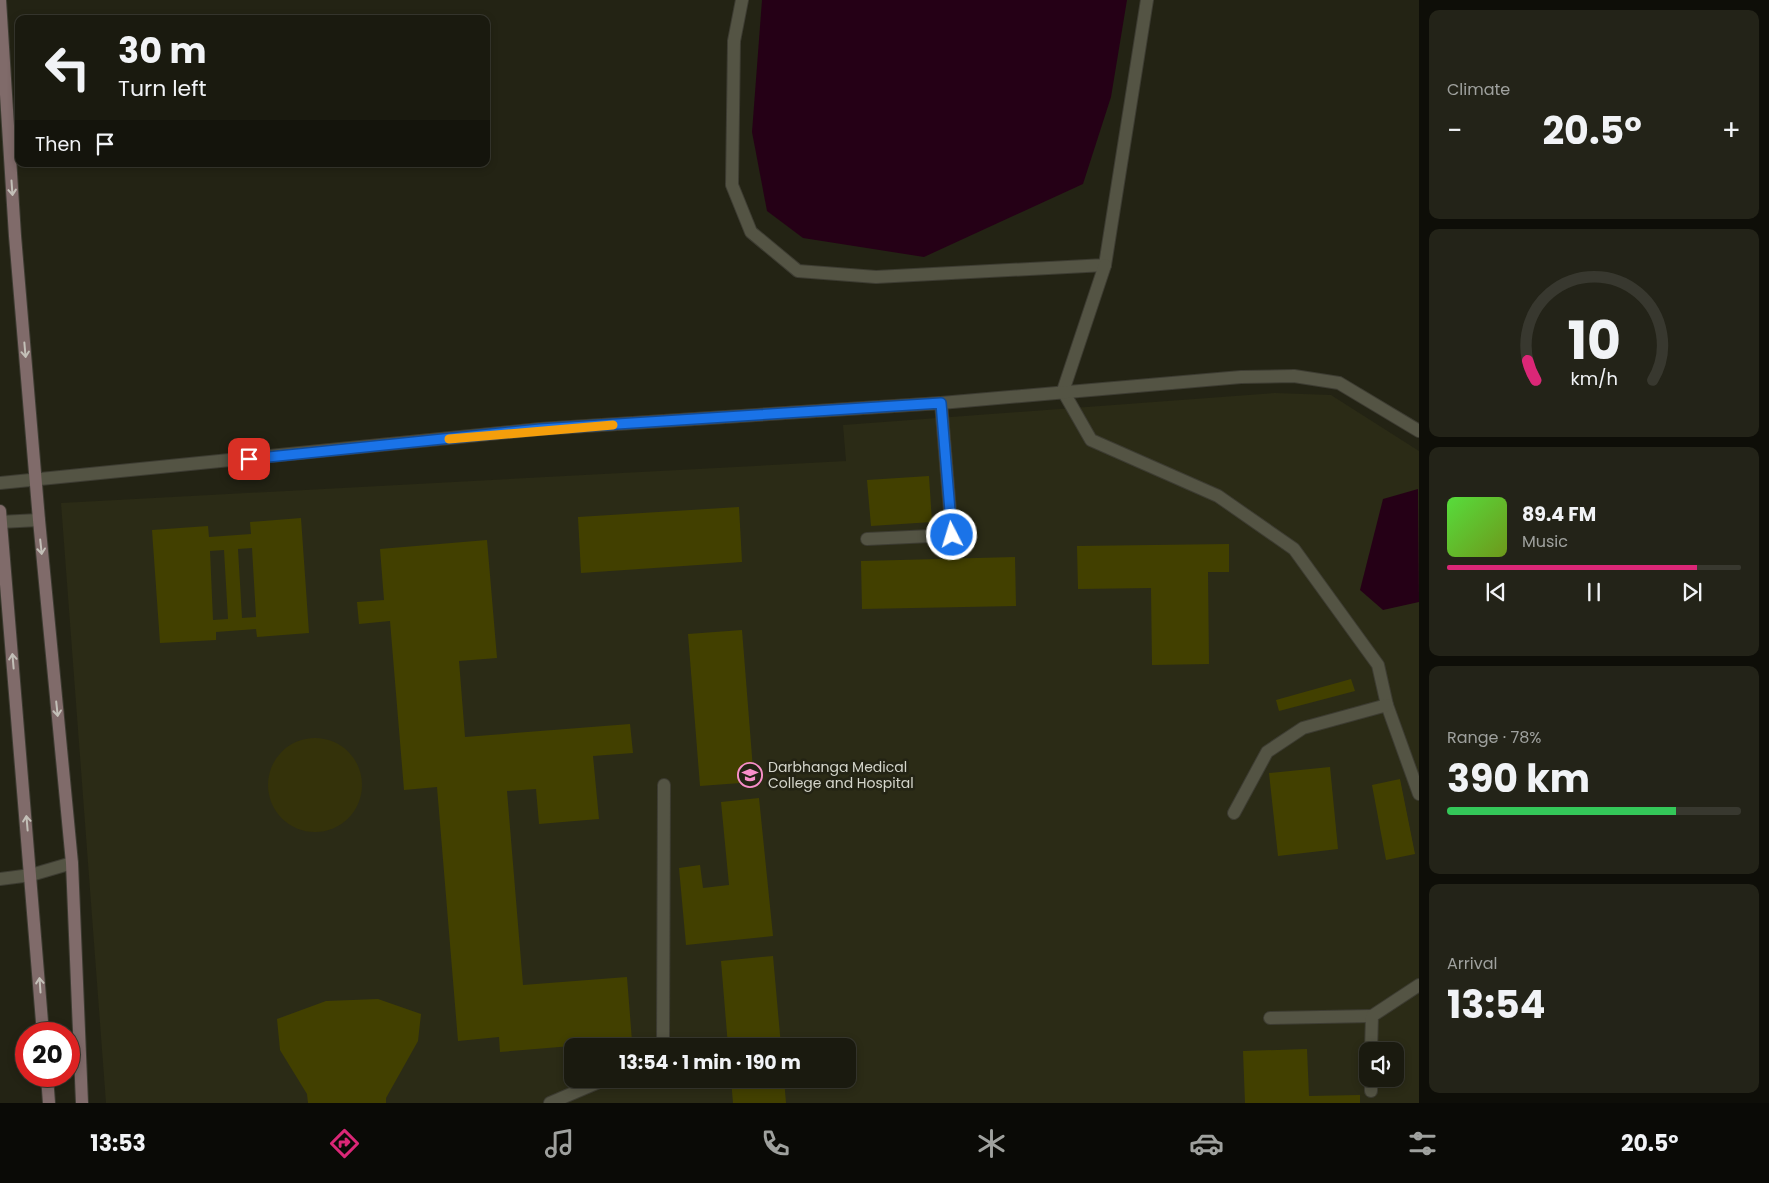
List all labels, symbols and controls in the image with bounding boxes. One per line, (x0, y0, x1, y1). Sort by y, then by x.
text: 30 m (118, 26, 206, 75)
icon: left (35, 35, 100, 100)
text: Turn left (118, 73, 206, 104)
text: Climate (1447, 78, 1510, 101)
text: 20.5° (1542, 104, 1642, 157)
text: − (1447, 111, 1462, 150)
text: + (1722, 111, 1741, 150)
icon: arrive (91, 130, 119, 158)
text: Then (35, 131, 81, 158)
one-way arrow (7, 180, 16, 196)
text: 10 (1567, 304, 1621, 377)
one-way arrow (20, 342, 29, 358)
text: km/h (1570, 366, 1618, 391)
pin (228, 438, 270, 480)
icon: arrive (235, 445, 263, 473)
text: 89.4 FM (1522, 501, 1596, 528)
position arrow (925, 508, 977, 560)
text: Music (1522, 530, 1568, 553)
one-way arrow (36, 539, 46, 555)
icon: previous (1482, 578, 1510, 606)
icon: pause (1580, 578, 1608, 606)
icon: next (1678, 578, 1706, 606)
one-way arrow (8, 654, 18, 670)
one-way arrow (52, 701, 62, 717)
text: Range · 78% (1447, 726, 1541, 749)
text: 390 km (1447, 752, 1590, 805)
place label: Darbhanga Medical College and Hospital (768, 757, 914, 793)
school or university icon: Darbhanga Medical College and Hospital (737, 762, 763, 788)
one-way arrow (22, 815, 32, 831)
text: Arrival (1447, 952, 1497, 975)
one-way arrow (35, 977, 44, 993)
text: 13:54 (1447, 978, 1546, 1031)
speed limit sign: 20 (15, 1022, 80, 1087)
map controls (1359, 1042, 1404, 1087)
button: sound (1359, 1042, 1404, 1087)
text: 13:54 · 1 min · 190 m (619, 1049, 801, 1076)
icon: directions (327, 1126, 362, 1161)
icon: music (542, 1126, 577, 1161)
icon: phone (758, 1126, 793, 1161)
icon: climate (974, 1126, 1009, 1161)
icon: car (1189, 1126, 1224, 1161)
icon: filters (1405, 1126, 1440, 1161)
text: 13:53 (90, 1128, 146, 1159)
text: 20.5° (1621, 1128, 1679, 1159)

